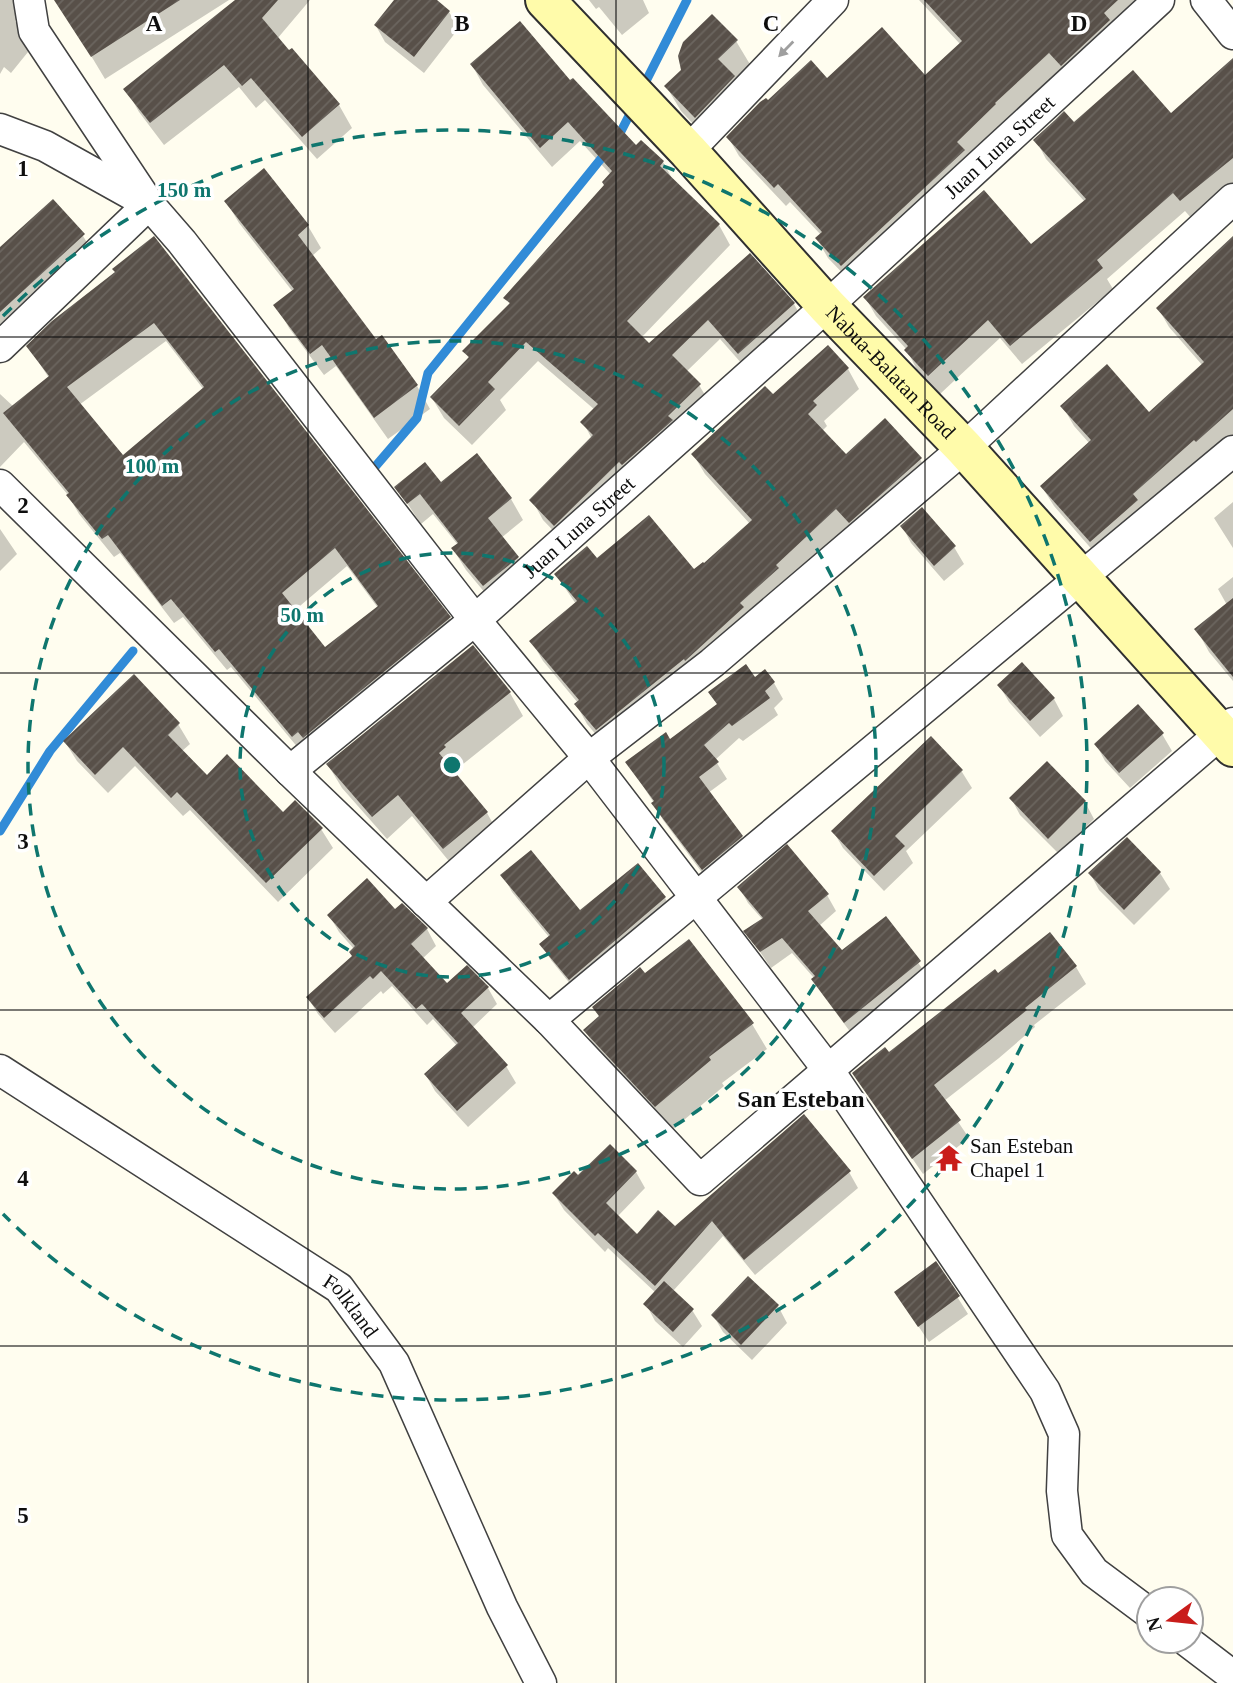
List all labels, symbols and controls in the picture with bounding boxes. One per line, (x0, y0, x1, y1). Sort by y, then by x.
text: A (146, 11, 163, 36)
text: B (454, 11, 470, 36)
text: C (763, 11, 779, 36)
text: D (1071, 11, 1087, 36)
one-way arrow (778, 40, 794, 57)
street label: Juan Luna Street (939, 90, 1060, 204)
text: 1 (17, 156, 29, 181)
text: 150 m (157, 178, 212, 202)
street label: Nabua-Balatan Road (821, 301, 961, 444)
text: 100 m (125, 454, 180, 478)
street label: Juan Luna Street (518, 471, 640, 583)
text: 2 (17, 493, 29, 518)
text: 50 m (280, 603, 324, 627)
centre of rings (440, 753, 464, 777)
text: 3 (17, 829, 29, 854)
district label: San Esteban (737, 1086, 865, 1112)
place label: San Esteban Chapel 1 (970, 1134, 1074, 1182)
temple icon: San Esteban Chapel 1 (934, 1143, 964, 1173)
text: 4 (17, 1166, 29, 1191)
street label: Folkland (319, 1269, 383, 1343)
text: 5 (17, 1503, 29, 1528)
north arrow (1135, 1585, 1205, 1655)
text: N (1142, 1615, 1166, 1634)

